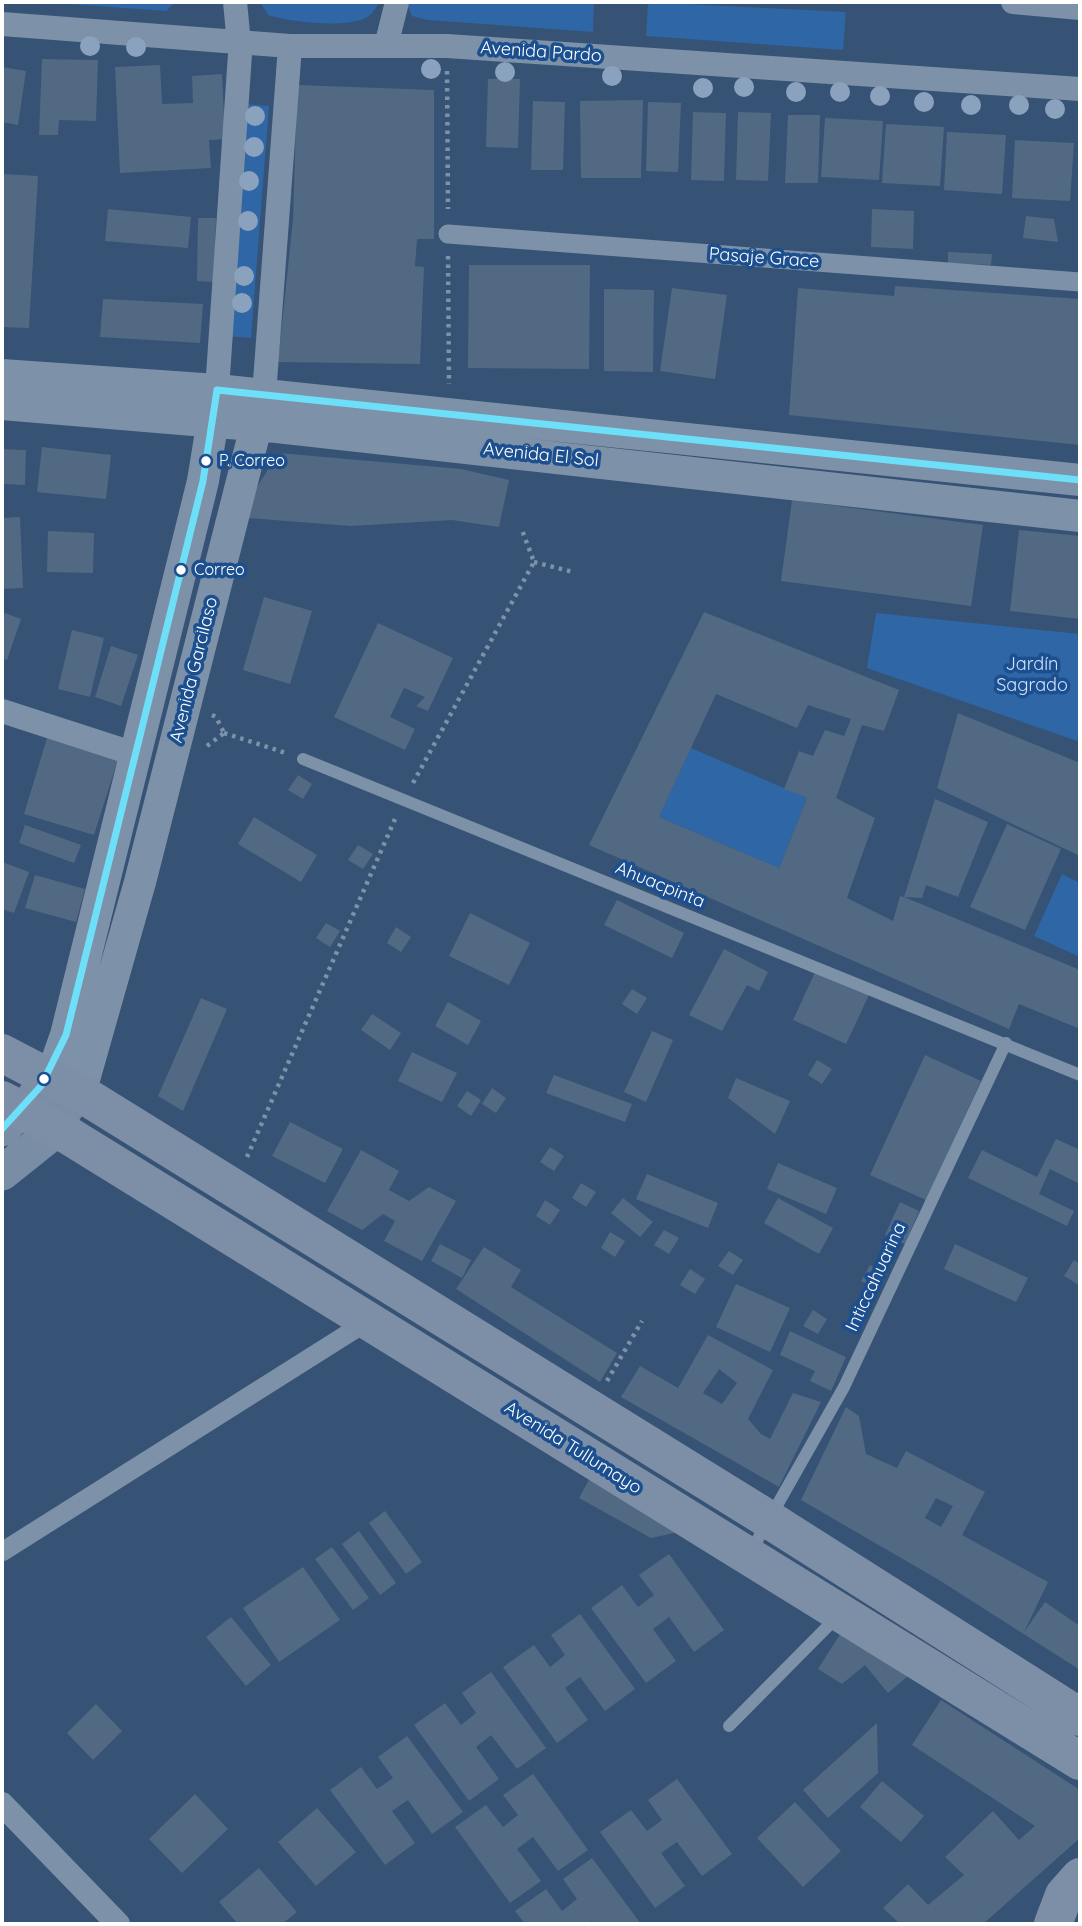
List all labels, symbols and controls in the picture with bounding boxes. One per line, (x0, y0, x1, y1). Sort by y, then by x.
street label: Avenida Pardo (480, 37, 602, 67)
street label: Pasaje Grace (708, 243, 820, 273)
street label: Avenida El Sol (482, 438, 600, 472)
place label: P. Correo (219, 451, 285, 471)
marker: P. Correo (199, 454, 213, 468)
place label: Correo (194, 560, 245, 580)
marker: Correo (174, 563, 188, 577)
street label: Avenida Garcilaso (165, 595, 223, 745)
park label: Jardín Sagrado (996, 654, 1068, 696)
street label: Ahuacpinta (612, 857, 708, 913)
unlabelled marker (37, 1072, 51, 1086)
street label: Inticcahuarina (841, 1219, 911, 1335)
street label: Avenida Tullumayo (501, 1397, 645, 1499)

